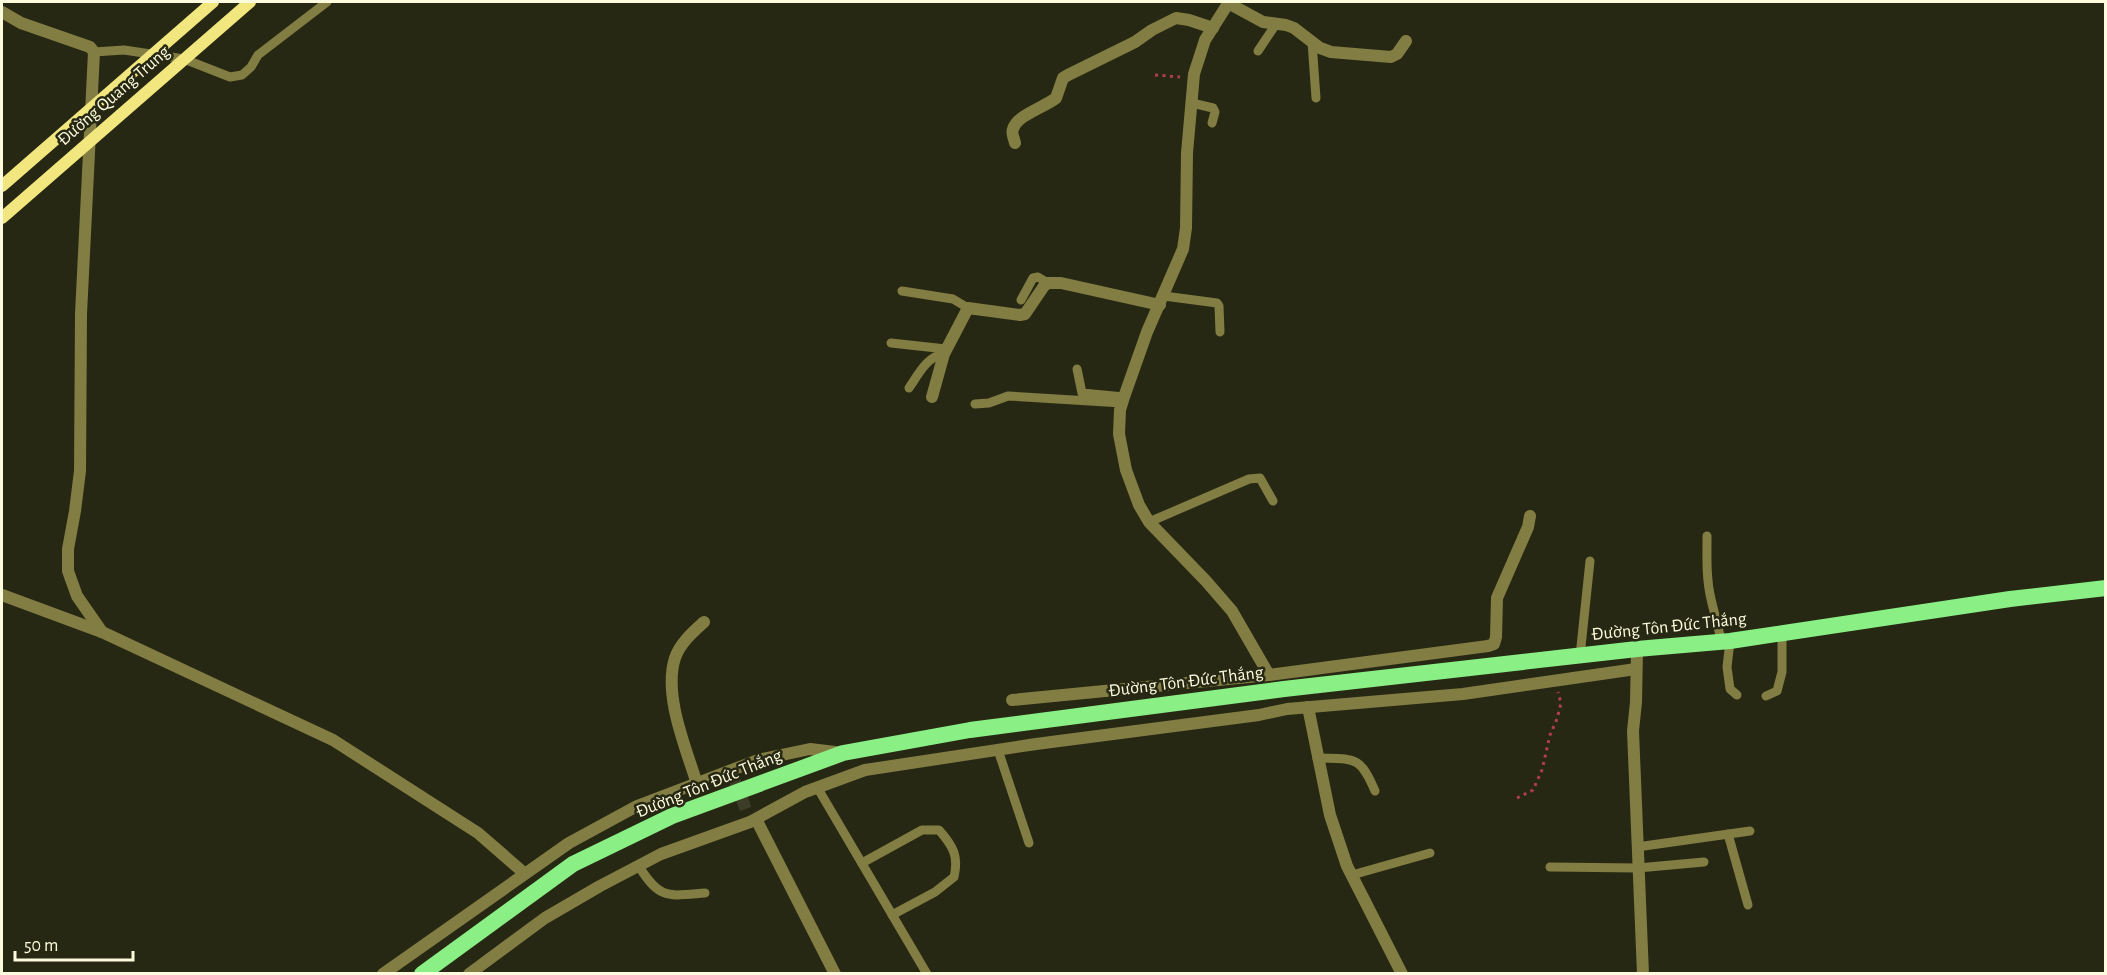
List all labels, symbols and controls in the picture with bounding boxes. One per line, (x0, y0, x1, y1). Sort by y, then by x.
street label: Đường Quang Trung (55, 43, 174, 149)
street label: Đường Tôn Đức Thắng (1590, 609, 1748, 644)
street label: Đường Tôn Đức Thắng (1107, 663, 1265, 700)
street label: Đường Tôn Đức Thắng (633, 745, 785, 822)
scale bar (15, 924, 134, 962)
text: 50 m (24, 937, 58, 955)

